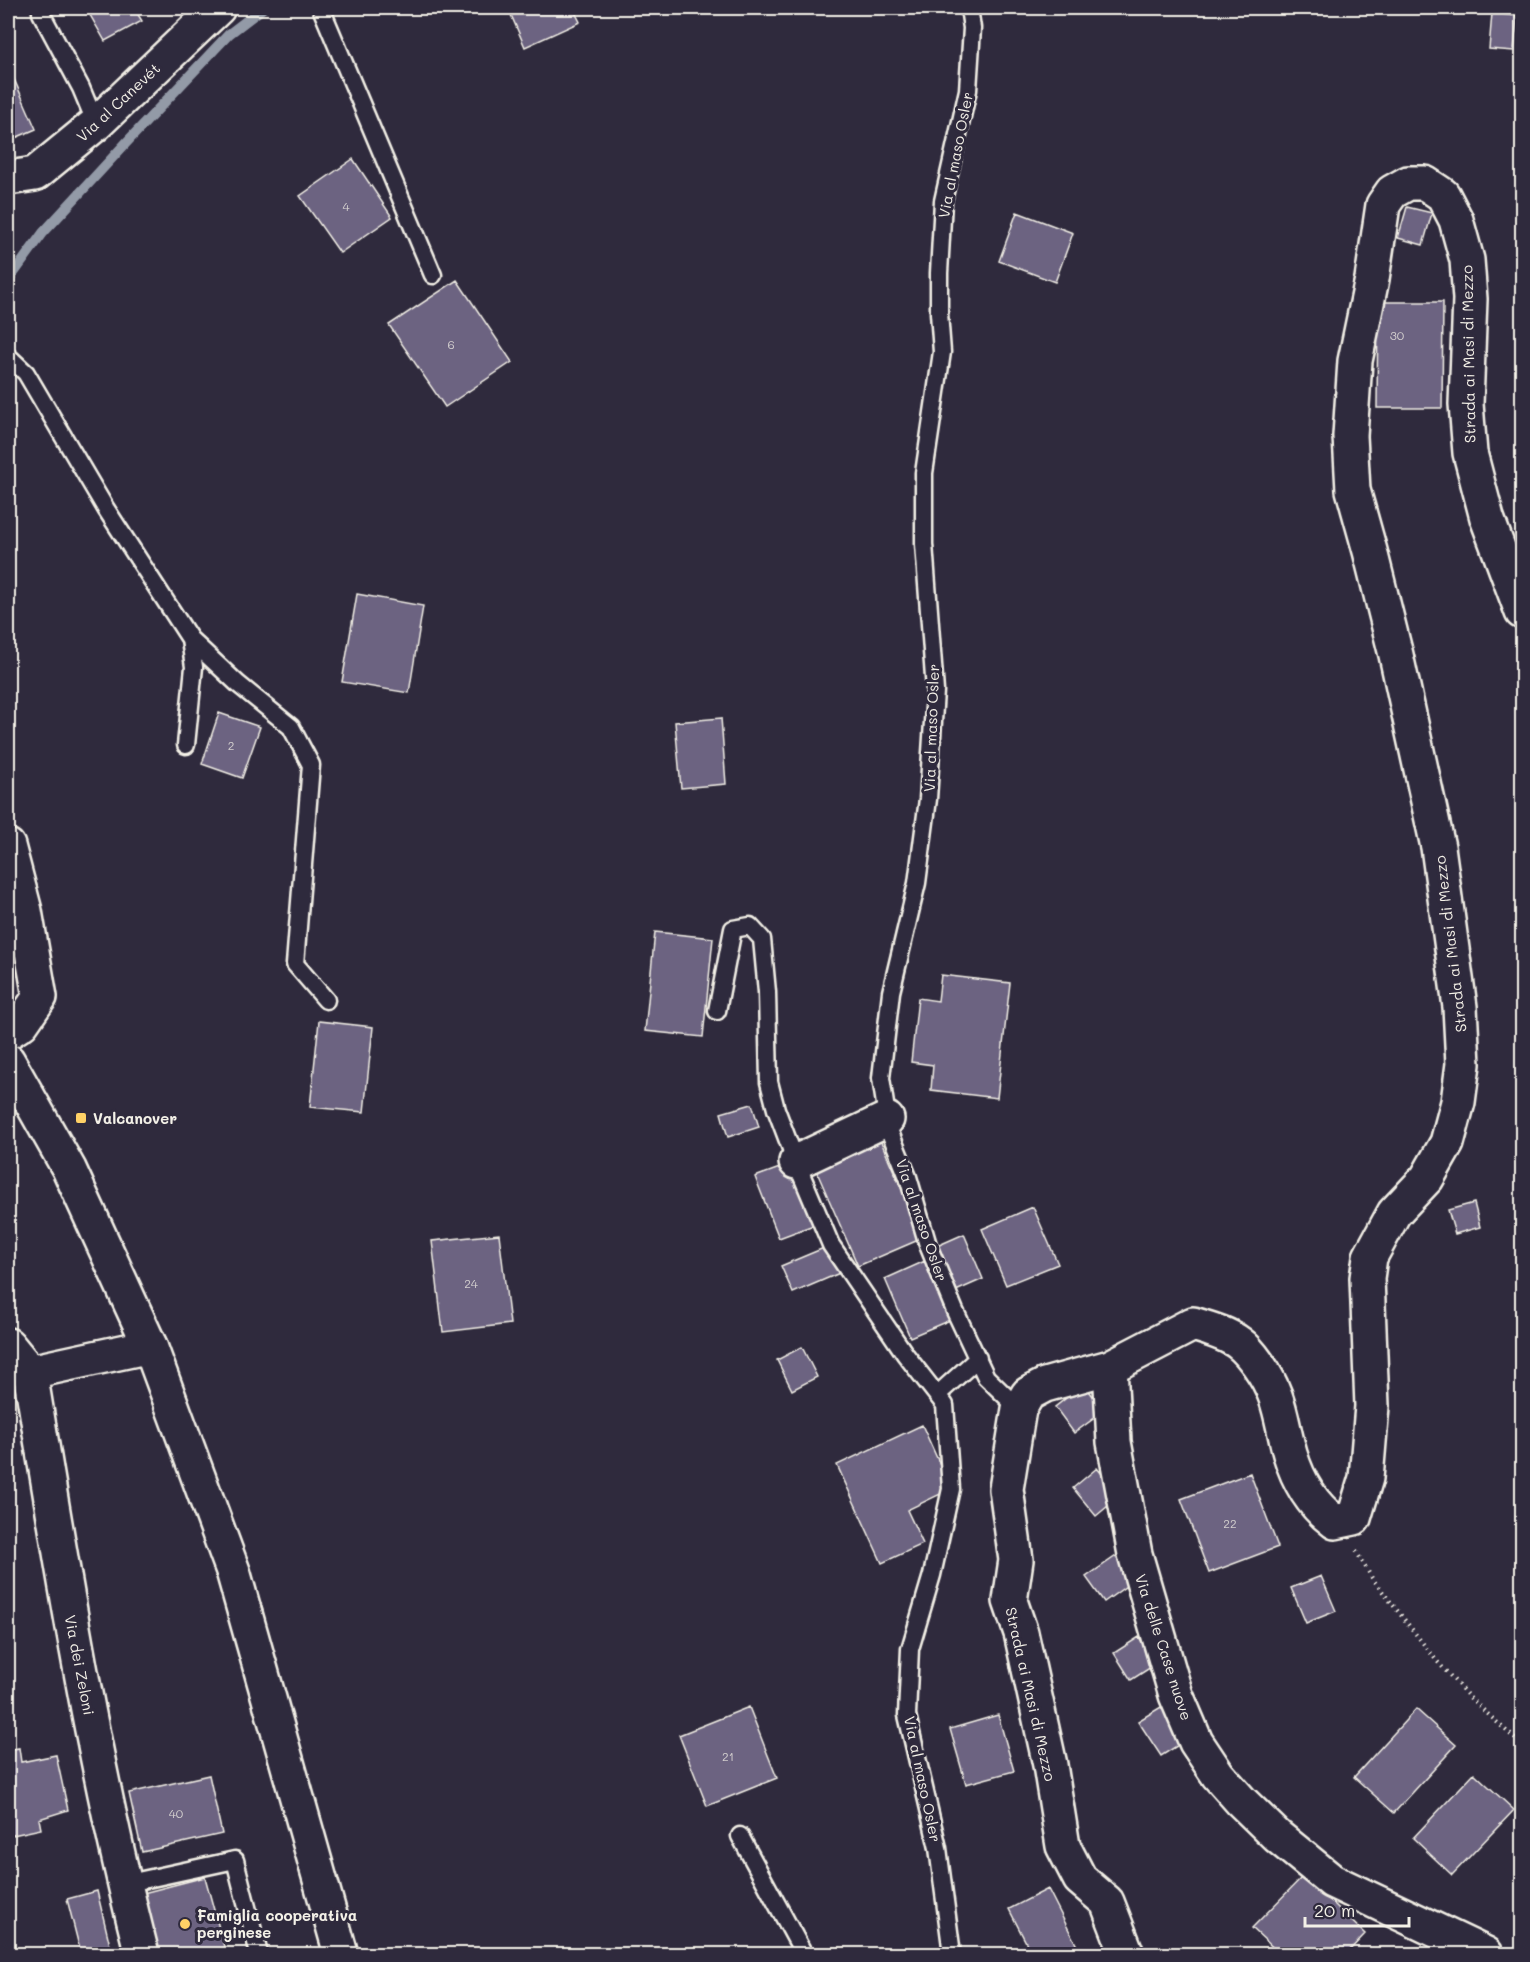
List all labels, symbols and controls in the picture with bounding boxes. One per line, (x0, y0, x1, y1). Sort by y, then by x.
street label: Via al Canevét (72, 58, 164, 146)
street label: Via al maso Osler (933, 90, 977, 220)
house number: 4 (342, 198, 350, 214)
street label: Strada ai Masi di Mezzo (1456, 265, 1480, 443)
house number: 30 (1390, 327, 1405, 343)
house number: 6 (447, 336, 455, 352)
street label: Via al maso Osler (919, 664, 943, 792)
house number: 2 (228, 737, 234, 753)
street label: Strada ai Masi di Mezzo (1429, 854, 1471, 1034)
place label: Valcanover (93, 1108, 177, 1128)
marker: Valcanover (74, 1111, 88, 1125)
street label: Via al maso Osler (892, 1156, 952, 1284)
house number: 24 (464, 1275, 478, 1291)
house number: 22 (1223, 1515, 1237, 1531)
street label: Via delle Case nuove (1131, 1571, 1197, 1723)
street label: Strada ai Masi di Mezzo (1001, 1605, 1061, 1783)
street label: Via dei Zeloni (60, 1613, 100, 1717)
street label: Via al maso Osler (900, 1714, 946, 1844)
house number: 21 (722, 1748, 734, 1764)
house number: 40 (169, 1805, 184, 1821)
scale bar (1305, 1890, 1408, 1928)
text: 20 m (1314, 1898, 1355, 1922)
place label: Famiglia cooperativa perginese (197, 1905, 357, 1942)
marker: Famiglia cooperativa perginese (178, 1917, 192, 1931)

